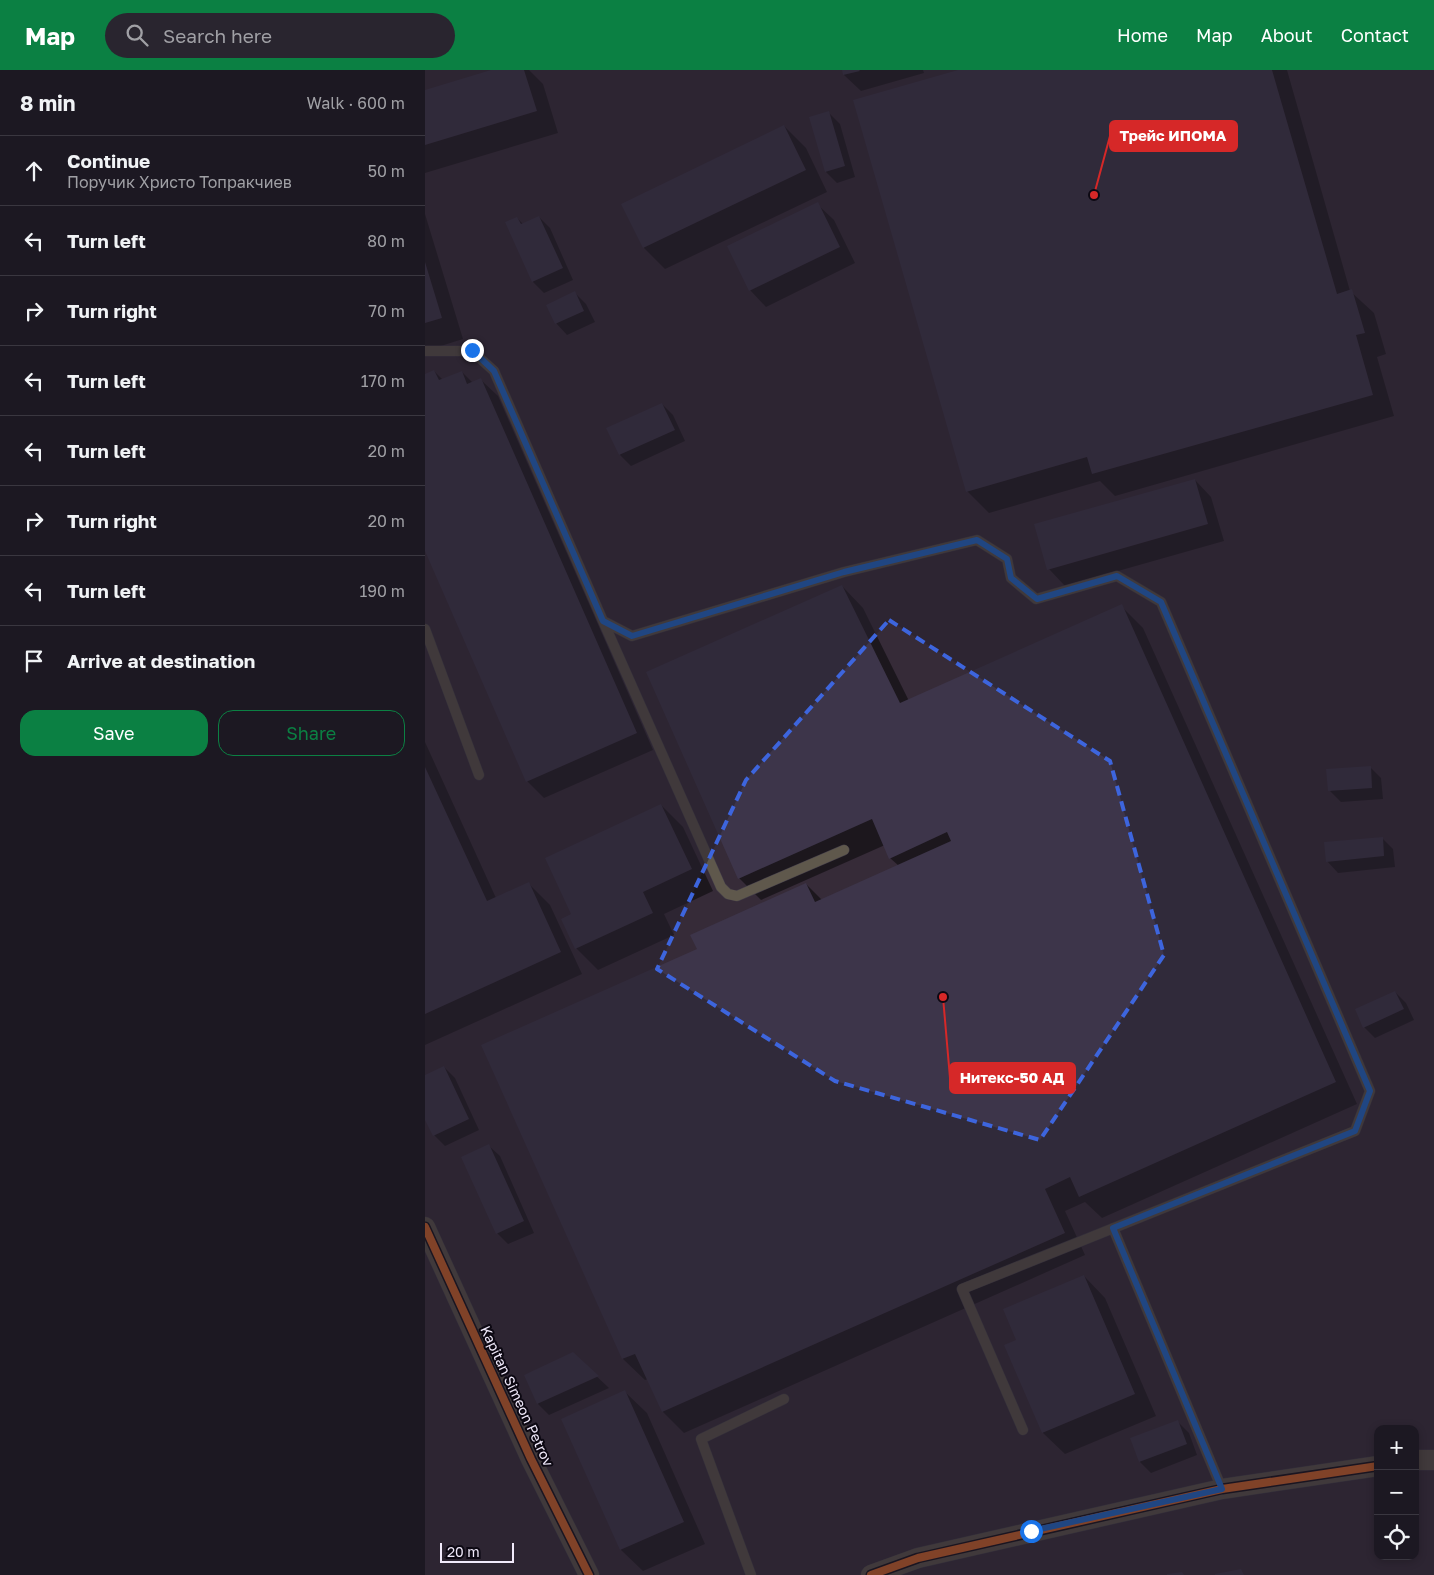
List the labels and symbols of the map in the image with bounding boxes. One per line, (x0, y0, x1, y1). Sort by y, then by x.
callout: Трейс ИПОМА (1110, 121, 1237, 151)
text: Трейс ИПОМА (1120, 126, 1227, 144)
route end (461, 339, 484, 362)
callout: Нитекс-50 АД (950, 1063, 1075, 1093)
text: Нитекс-50 АД (960, 1068, 1064, 1086)
street label: Kapitan Simeon Petrov (477, 1323, 558, 1469)
route start (1020, 1520, 1043, 1543)
scale bar (440, 1540, 514, 1563)

